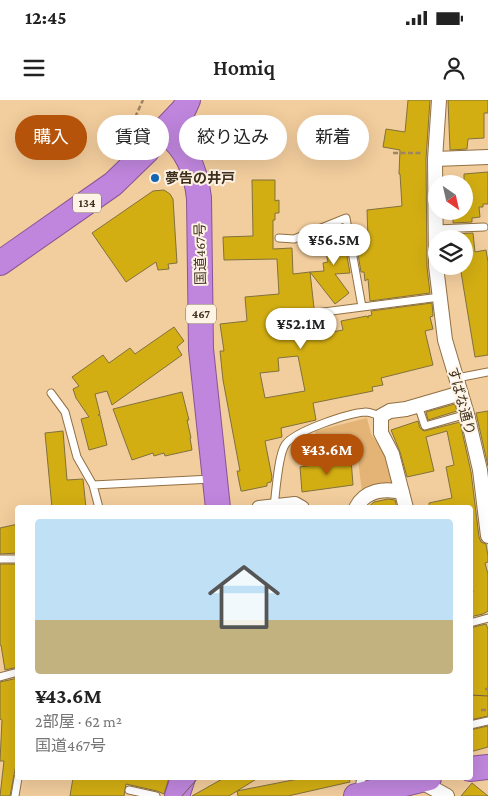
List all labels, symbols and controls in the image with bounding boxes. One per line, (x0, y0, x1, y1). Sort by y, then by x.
text: 12:45 (25, 7, 67, 28)
icon: menu (20, 54, 48, 82)
icon: person (440, 54, 468, 82)
text: Homiq (213, 55, 275, 80)
chip: 購入 (15, 115, 87, 160)
chip: 賃貸 (97, 115, 169, 160)
chip: 絞り込み (179, 115, 287, 160)
chip: 新着 (297, 115, 369, 160)
place label: 夢告の井戸 (165, 170, 235, 186)
marker: 夢告の井戸 (149, 172, 161, 184)
north arrow (428, 175, 472, 220)
map controls (428, 175, 473, 275)
road number: 134 (73, 194, 101, 212)
street label: 国道467号 (191, 223, 209, 285)
pin: ¥56.5M (293, 224, 375, 266)
button: layers (428, 230, 473, 275)
text: ¥56.5M (308, 231, 360, 248)
road number: 467 (186, 304, 216, 323)
pin: ¥52.1M (260, 308, 342, 350)
text: ¥52.1M (277, 315, 325, 332)
street label: すばな通り (445, 365, 479, 437)
pin: ¥43.6M (286, 434, 368, 476)
text: ¥43.6M (302, 441, 352, 458)
icon: home (199, 552, 289, 642)
text: ¥43.6M (35, 684, 102, 708)
text: 2部屋 · 62 m² (35, 713, 122, 730)
text: 国道467号 (35, 737, 106, 754)

